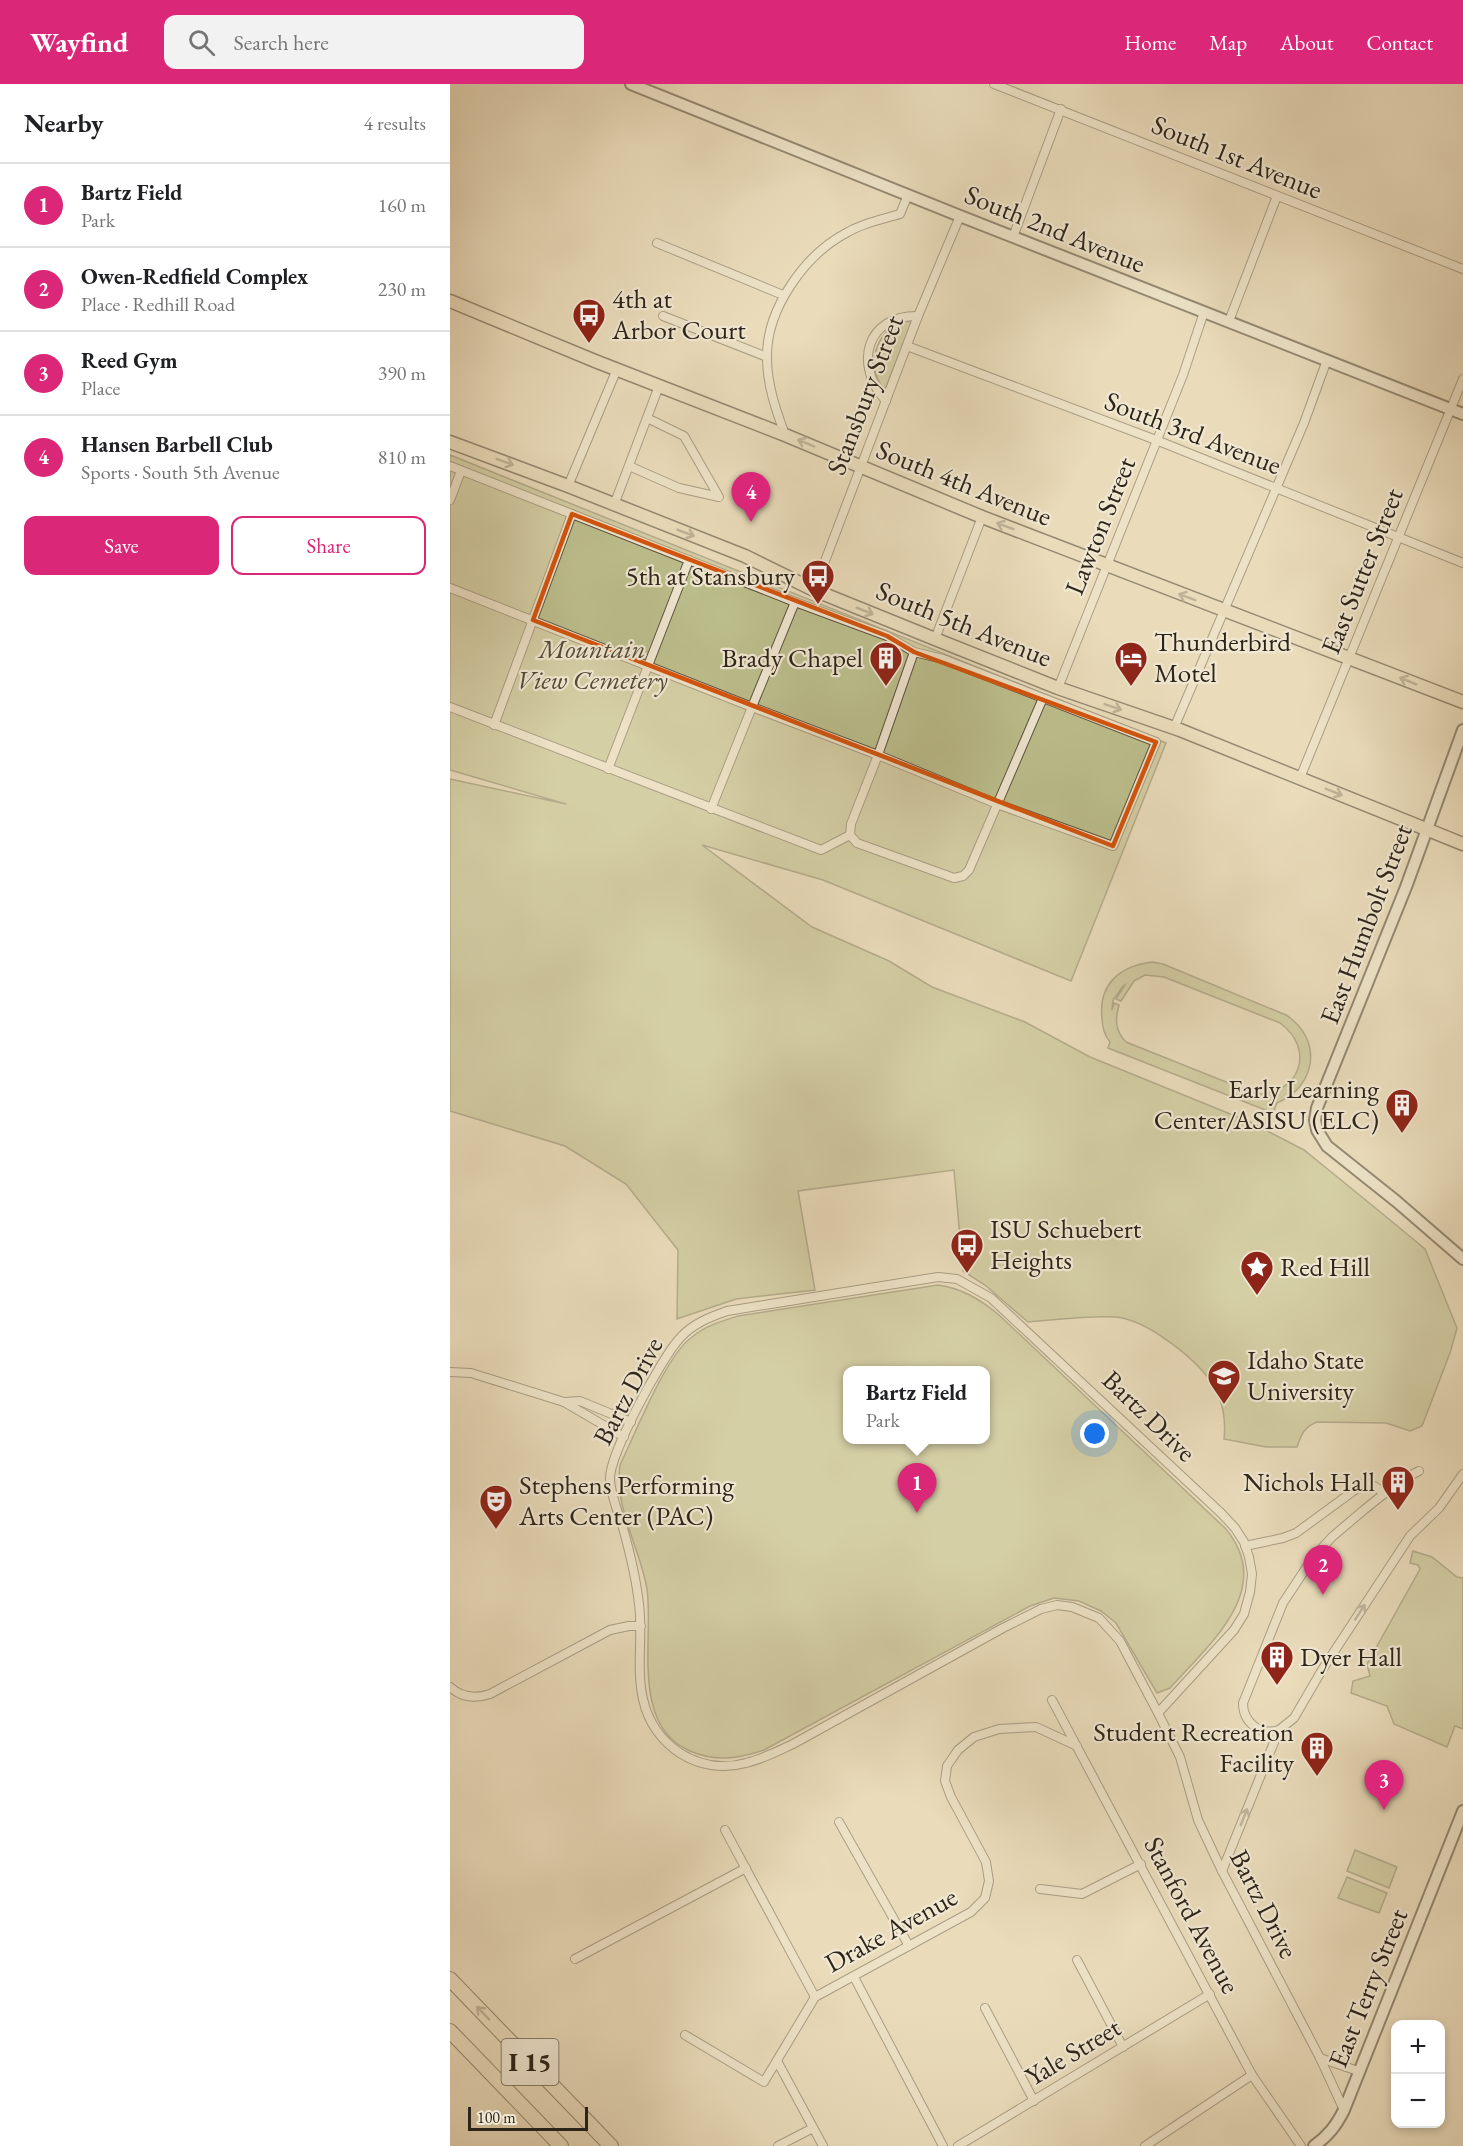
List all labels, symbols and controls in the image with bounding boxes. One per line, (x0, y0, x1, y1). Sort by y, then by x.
search box (164, 15, 584, 69)
text: Wayfind (30, 24, 128, 60)
icon: search (185, 26, 218, 59)
text: Search here (233, 28, 329, 57)
text: Home (1124, 29, 1176, 56)
text: Map (1209, 29, 1247, 56)
text: About (1280, 29, 1333, 56)
text: Contact (1366, 29, 1433, 56)
text: Nearby (24, 106, 104, 140)
street label: South 1st Avenue (1147, 106, 1328, 207)
text: 4 results (363, 110, 426, 136)
street label: South 2nd Avenue (960, 176, 1151, 281)
text: Bartz Field (81, 178, 182, 207)
text: 1 (38, 192, 49, 218)
text: 160 m (378, 192, 426, 218)
text: Park (81, 207, 115, 233)
text: Owen-Redfield Complex (81, 262, 308, 291)
text: 2 (38, 276, 49, 302)
text: 230 m (378, 276, 426, 302)
place label: 4th at Arbor Court (611, 281, 746, 347)
text: Place · Redhill Road (81, 291, 235, 317)
bus stop icon: 4th at Arbor Court (571, 297, 607, 344)
street label: Stansbury Street (818, 309, 911, 480)
text: Reed Gym (81, 346, 178, 375)
text: 3 (38, 360, 49, 386)
text: 390 m (378, 360, 426, 386)
text: Place (81, 375, 120, 401)
street label: South 3rd Avenue (1100, 383, 1286, 482)
text: Hansen Barbell Club (81, 430, 273, 459)
street label: South 4th Avenue (871, 431, 1057, 534)
one-way arrow (797, 437, 815, 448)
text: 4 (38, 444, 49, 470)
text: 810 m (378, 444, 426, 470)
street label: Lawton Street (1056, 451, 1143, 600)
one-way arrow (495, 458, 514, 469)
text: Sports · South 5th Avenue (81, 459, 280, 485)
pin: 4 (732, 472, 770, 522)
street label: East Sutter Street (1312, 482, 1411, 659)
button: Save (24, 516, 219, 575)
button: Share (231, 516, 426, 575)
one-way arrow (996, 520, 1015, 531)
one-way arrow (677, 528, 695, 539)
place label: 5th at Stansbury (626, 558, 795, 593)
bus stop icon: 5th at Stansbury (800, 558, 836, 605)
street label: South 5th Avenue (871, 572, 1057, 675)
one-way arrow (1178, 590, 1197, 601)
one-way arrow (855, 606, 874, 617)
place label: Thunderbird Motel (1154, 624, 1291, 690)
park label: Mountain View Cemetery (516, 631, 668, 697)
place label: Brady Chapel (722, 640, 863, 675)
building icon: Brady Chapel (868, 640, 904, 687)
hotel icon: Thunderbird Motel (1113, 640, 1149, 687)
one-way arrow (1400, 675, 1418, 686)
one-way arrow (1104, 702, 1122, 713)
one-way arrow (1325, 788, 1343, 799)
street label: East Humbolt Street (1311, 818, 1420, 1029)
place label: Early Learning Center/ASISU (ELC) (1154, 1071, 1379, 1137)
building icon: Early Learning Center/ASISU (ELC) (1384, 1087, 1420, 1134)
place label: ISU Schuebert Heights (990, 1211, 1142, 1277)
bus stop icon: ISU Schuebert Heights (949, 1227, 985, 1274)
place icon: Red Hill (1239, 1249, 1275, 1296)
place label: Red Hill (1280, 1249, 1370, 1284)
street label: Bartz Drive (585, 1331, 671, 1451)
place label: Idaho State University (1247, 1342, 1364, 1408)
school or university icon: Idaho State University (1206, 1358, 1242, 1405)
street label: Bartz Drive (1095, 1362, 1204, 1469)
popup (843, 1366, 990, 1444)
text: Bartz Field (866, 1378, 967, 1407)
text: Park (866, 1407, 900, 1433)
your location (1080, 1419, 1109, 1448)
pin: 1 (898, 1464, 936, 1513)
place label: Nichols Hall (1243, 1464, 1375, 1499)
building icon: Nichols Hall (1380, 1464, 1416, 1511)
place label: Stephens Performing Arts Center (PAC) (518, 1467, 734, 1533)
theatre icon: Stephens Performing Arts Center (PAC) (478, 1483, 514, 1530)
pin: 2 (1304, 1546, 1342, 1595)
one-way arrow (1353, 1604, 1366, 1621)
building icon: Dyer Hall (1259, 1639, 1295, 1686)
place label: Dyer Hall (1300, 1639, 1402, 1674)
place label: Student Recreation Facility (1093, 1714, 1294, 1780)
building icon: Student Recreation Facility (1299, 1730, 1335, 1777)
pin: 3 (1364, 1760, 1404, 1810)
one-way arrow (1239, 1808, 1250, 1826)
street label: Stanford Avenue (1136, 1830, 1248, 1999)
street label: Bartz Drive (1222, 1844, 1307, 1964)
street label: Drake Avenue (818, 1879, 963, 1980)
street label: East Terry Street (1320, 1903, 1415, 2072)
one-way arrow (475, 2005, 490, 2020)
street label: Yale Street (1019, 2009, 1127, 2094)
map controls (1391, 2020, 1445, 2128)
button: + (1391, 2020, 1445, 2074)
road number: I 15 (502, 2039, 559, 2085)
button: − (1391, 2074, 1445, 2128)
scale bar (468, 2104, 588, 2132)
text: 100 m (477, 2107, 516, 2128)

